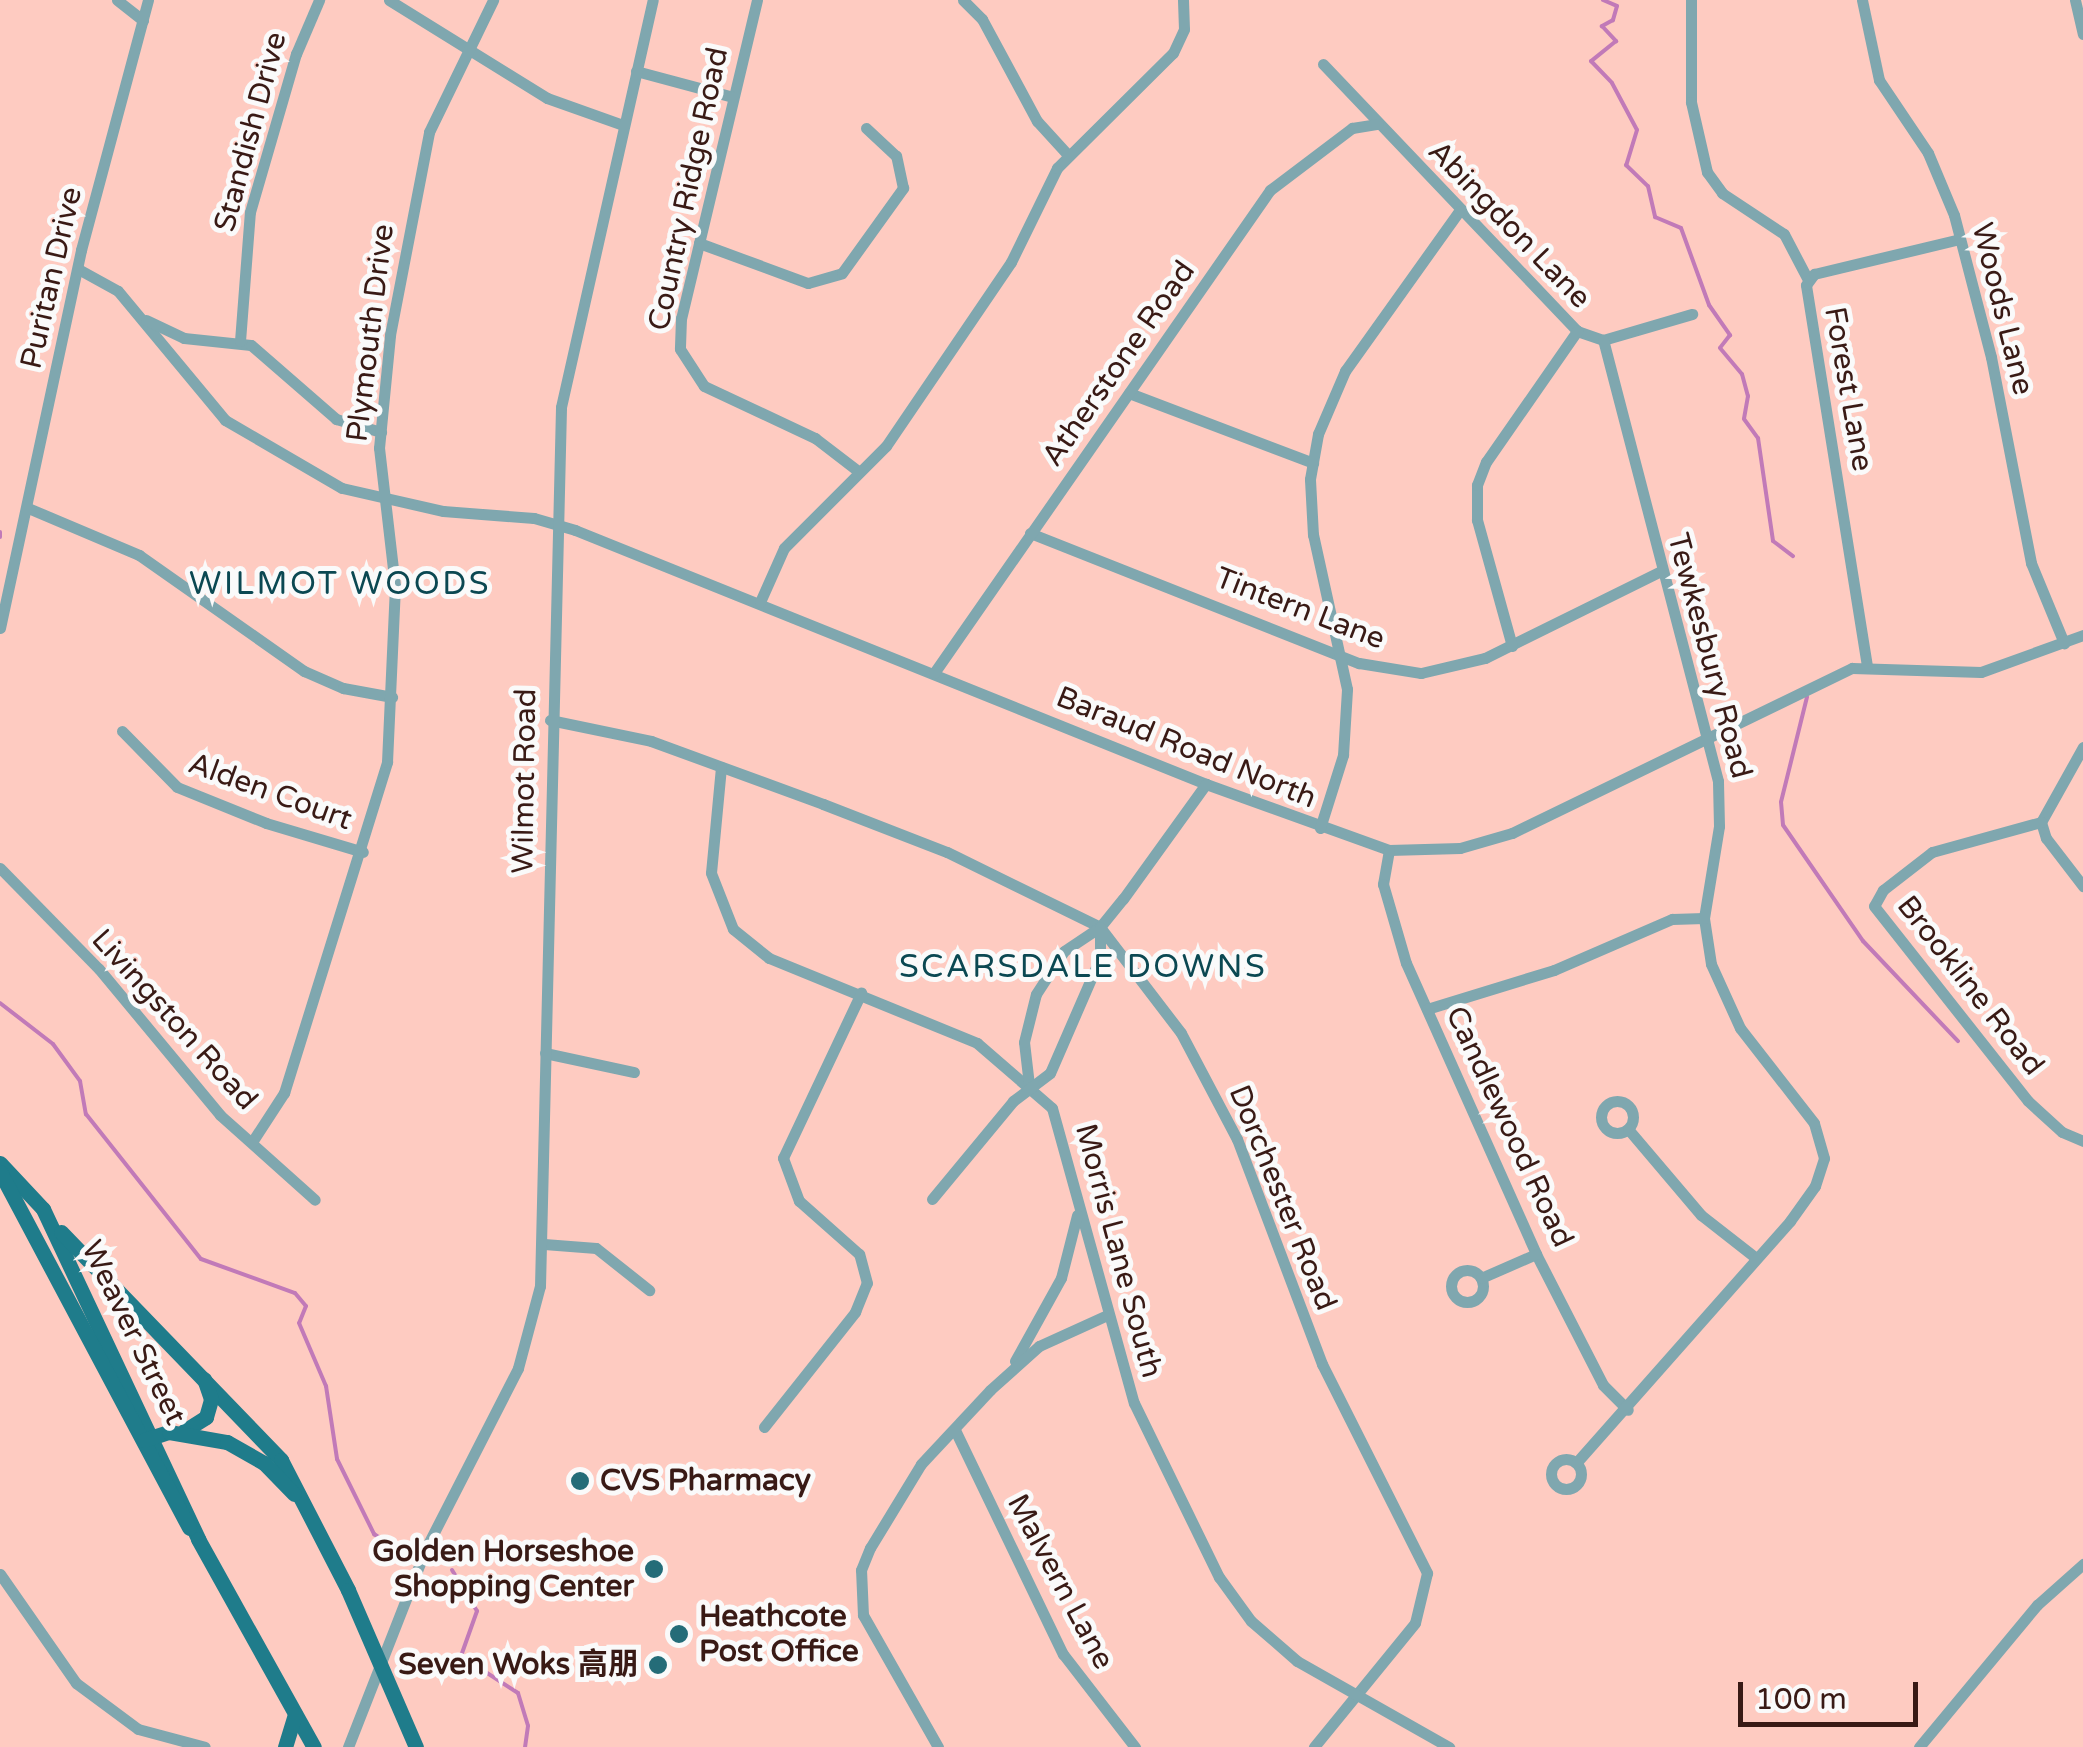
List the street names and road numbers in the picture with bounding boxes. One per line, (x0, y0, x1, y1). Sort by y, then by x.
street label: Standish Drive (207, 28, 295, 236)
street label: Country Ridge Road (641, 44, 737, 334)
street label: Abingdon Lane (1420, 134, 1598, 316)
street label: Puritan Drive (14, 184, 90, 372)
street label: Woods Lane (1963, 219, 2041, 399)
street label: Plymouth Drive (340, 222, 402, 444)
street label: Atherstone Road (1035, 255, 1203, 473)
street label: Forest Lane (1816, 304, 1880, 474)
street label: Tewkesbury Road (1659, 529, 1759, 783)
street label: Tintern Lane (1210, 560, 1390, 658)
street label: Baraud Road North (1051, 679, 1321, 817)
street label: Wilmot Road (505, 688, 545, 874)
street label: Alden Court (183, 746, 357, 838)
street label: Brookline Road (1889, 889, 2051, 1083)
street label: Livingston Road (83, 922, 265, 1118)
street label: Candlewood Road (1437, 1001, 1581, 1253)
street label: Dorchester Road (1220, 1080, 1344, 1316)
street label: Morris Lane South (1067, 1120, 1169, 1382)
street label: Weaver Street (73, 1235, 193, 1431)
street label: Malvern Lane (999, 1488, 1121, 1676)

